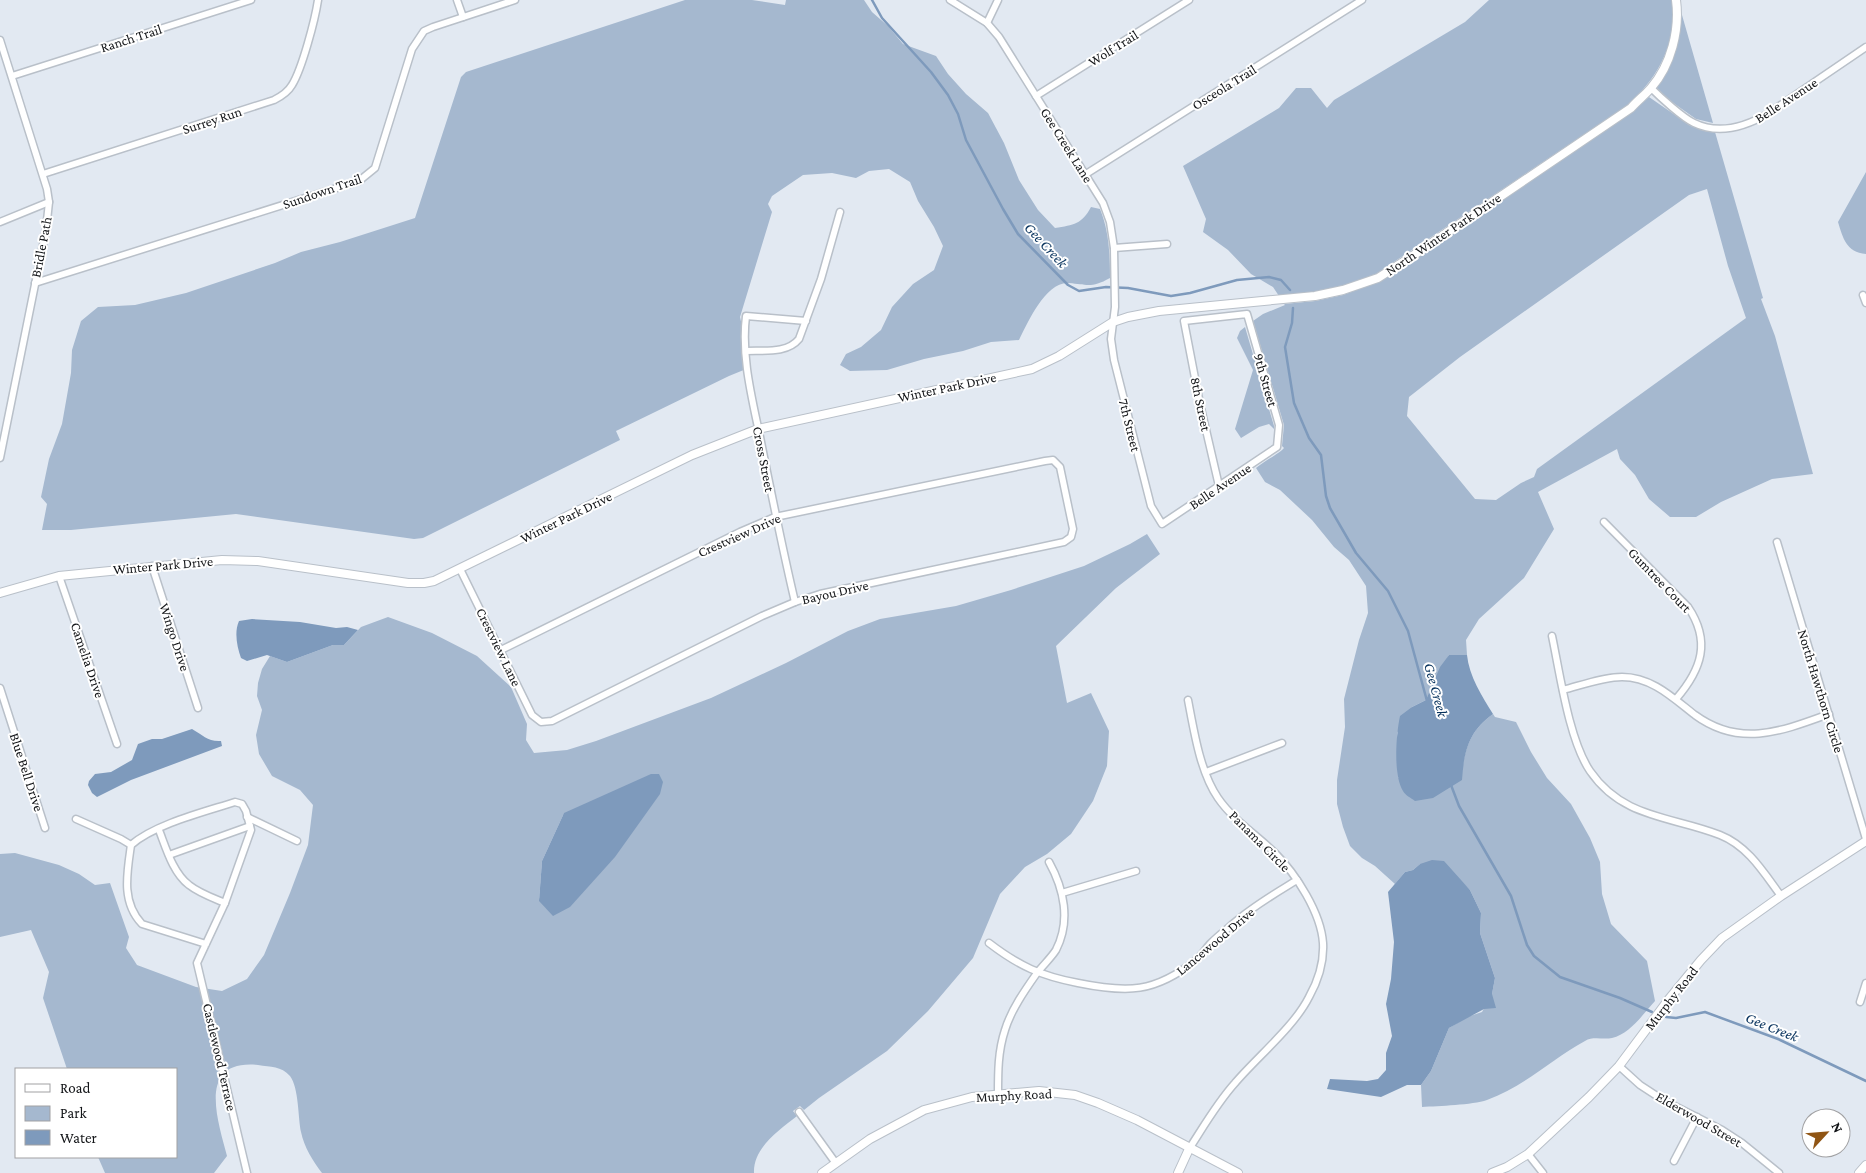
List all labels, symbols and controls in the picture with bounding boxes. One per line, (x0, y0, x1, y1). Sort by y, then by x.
street label: Ranch Trail (98, 20, 164, 55)
street label: Wolf Trail (1085, 26, 1141, 70)
street label: Osceola Trail (1189, 61, 1259, 113)
street label: Belle Avenue (1752, 74, 1820, 126)
street label: Surrey Run (180, 103, 244, 137)
street label: Gee Creek Lane (1038, 105, 1096, 185)
street label: Sundown Trail (280, 170, 364, 212)
street label: North Winter Park Drive (1382, 189, 1504, 279)
street label: Bridle Path (27, 215, 55, 279)
water label: Gee Creek (1021, 219, 1072, 272)
street label: 9th Street (1251, 352, 1281, 409)
street label: Winter Park Drive (896, 369, 998, 405)
street label: 8th Street (1187, 375, 1215, 433)
street label: 7th Street (1116, 397, 1144, 453)
street label: Cross Street (750, 425, 778, 493)
street label: Belle Avenue (1186, 459, 1254, 513)
street label: Winter Park Drive (518, 488, 614, 546)
street label: Crestview Drive (695, 510, 783, 560)
street label: Gumtree Court (1625, 544, 1695, 616)
street label: Winter Park Drive (112, 553, 214, 577)
street label: Bayou Drive (800, 577, 870, 607)
street label: Wingo Drive (156, 601, 194, 673)
street label: Crestview Lane (473, 605, 525, 689)
street label: Camelia Drive (68, 620, 108, 700)
street label: North Hawthorn Circle (1795, 627, 1847, 755)
water label: Gee Creek (1421, 661, 1451, 720)
street label: Blue Bell Drive (7, 731, 47, 813)
street label: Panama Circle (1226, 807, 1294, 875)
street label: Lancewood Drive (1173, 904, 1257, 978)
street label: Murphy Road (1641, 963, 1701, 1033)
street label: Castlewood Terrace (200, 1002, 240, 1112)
water label: Gee Creek (1743, 1009, 1802, 1045)
legend (15, 1068, 178, 1158)
text: Road (60, 1080, 91, 1096)
street label: Murphy Road (975, 1085, 1053, 1105)
street label: Elderwood Street (1653, 1088, 1745, 1150)
text: Park (60, 1105, 87, 1121)
north arrow (1801, 1108, 1851, 1158)
text: N (1828, 1120, 1847, 1136)
text: Water (60, 1130, 97, 1146)

